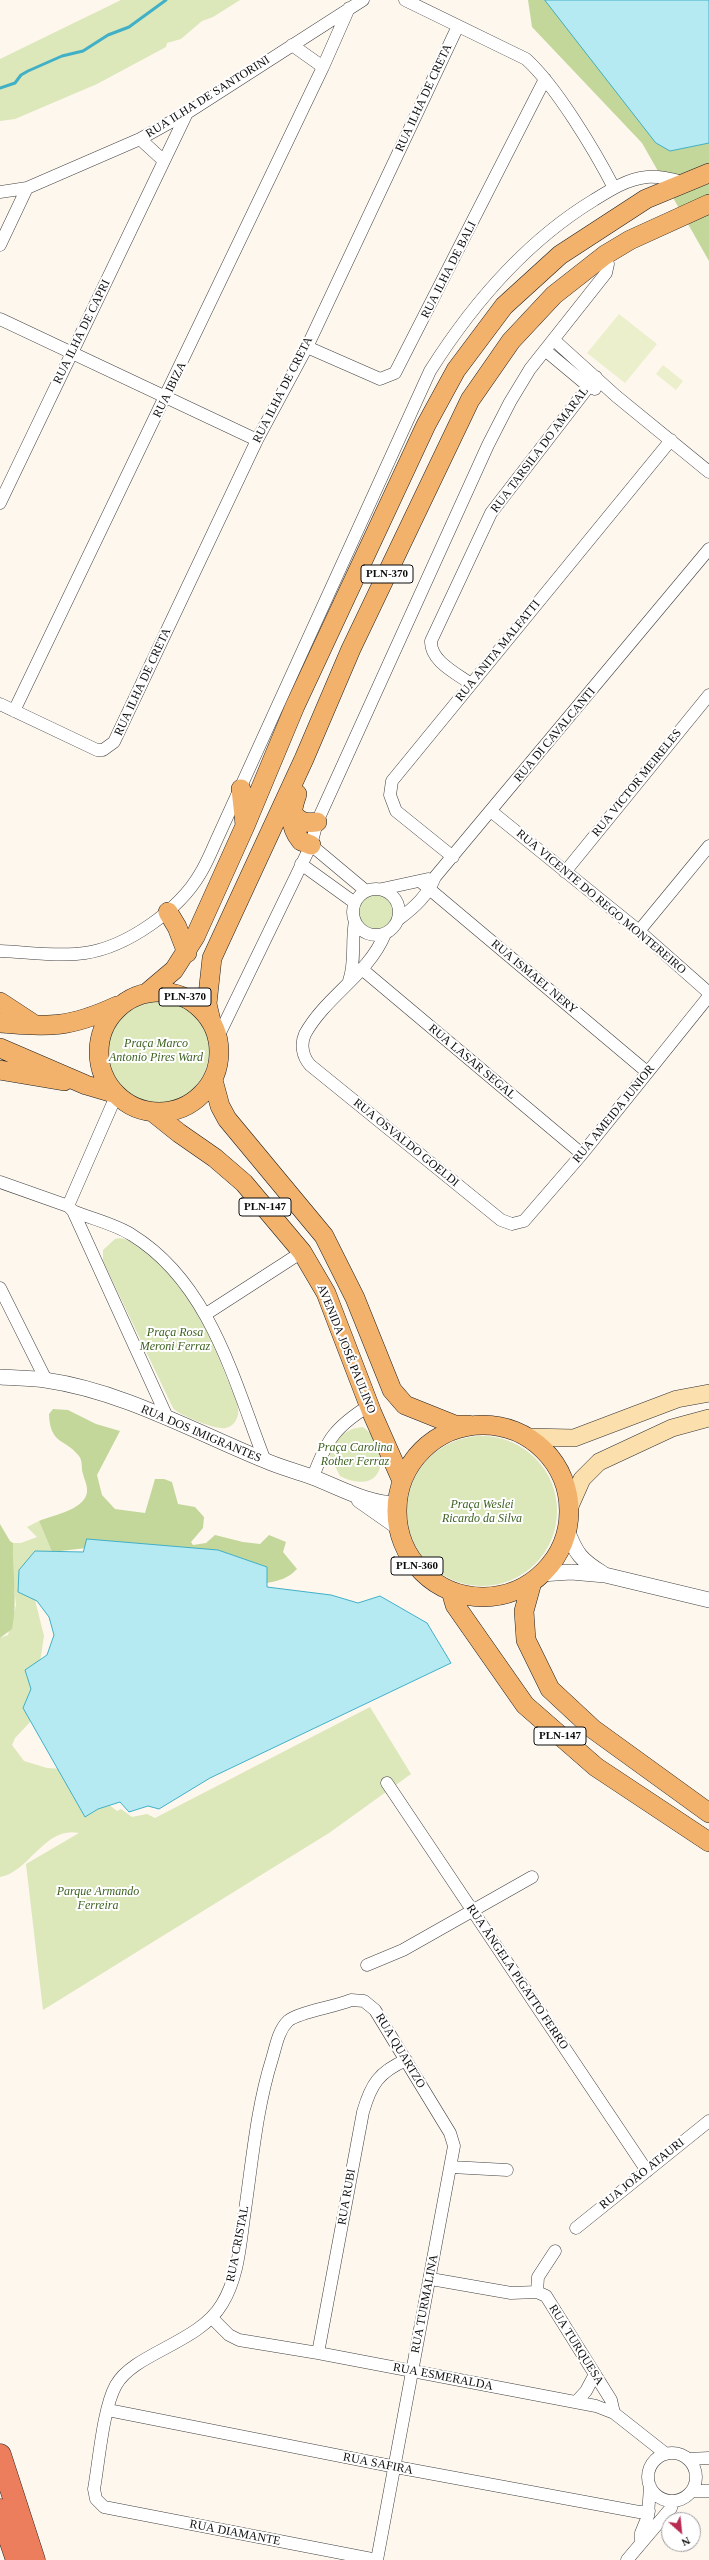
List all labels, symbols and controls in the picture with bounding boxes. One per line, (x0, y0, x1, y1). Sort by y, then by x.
street label: RUA ILHA DE CRETA (393, 42, 455, 154)
street label: RUA ILHA DE SANTORINI (143, 53, 273, 141)
street label: RUA ILHA DE BALI (418, 219, 480, 321)
street label: RUA ILHA DE CAPRI (50, 277, 114, 387)
street label: RUA ILHA DE CRETA (250, 334, 316, 446)
street label: RUA IBIZA (150, 360, 190, 420)
street label: RUA TARSILA DO AMARAL (488, 384, 592, 516)
road number: PLN-370 (361, 565, 413, 583)
street label: RUA ANITA MALFATTI (453, 597, 543, 705)
street label: RUA ILHA DE CRETA (112, 626, 174, 738)
street label: RUA DI CAVALCANTI (511, 685, 599, 785)
street label: RUA VICTOR MEIRELES (589, 726, 685, 840)
street label: RUA VICENTE DO REGO MONTEREIRO (513, 827, 689, 977)
street label: RUA ISMAEL NERY (488, 937, 580, 1017)
road number: PLN-370 (159, 988, 211, 1006)
street label: RUA LASAR SEGAL (425, 1021, 519, 1103)
park label: Praça Marco Antonio Pires Ward (109, 1037, 203, 1065)
street label: RUA AMEIDA JUNIOR (570, 1062, 658, 1166)
street label: RUA OSVALDO GOELDI (350, 1096, 462, 1190)
road number: PLN-147 (239, 1198, 291, 1216)
street label: AVENIDA JOSÉ PAULINO (313, 1282, 379, 1416)
park label: Praça Rosa Meroni Ferraz (140, 1326, 210, 1354)
street label: RUA DOS IMIGRANTES (139, 1402, 263, 1466)
park label: Praça Carolina Rother Ferraz (317, 1441, 393, 1469)
park label: Praça Weslei Ricardo da Silva (442, 1498, 522, 1526)
road number: PLN-360 (391, 1557, 443, 1575)
road number: PLN-147 (534, 1727, 586, 1745)
park label: Parque Armando Ferreira (57, 1885, 139, 1913)
street label: RUA ÂNGELA PIGATTO FERRO (463, 1902, 571, 2052)
street label: RUA QUARTZO (372, 2011, 428, 2091)
street label: RUA JOÃO ATAURI (597, 2135, 687, 2213)
street label: RUA RUBI (335, 2168, 359, 2226)
street label: RUA CRISTAL (224, 2205, 252, 2283)
street label: RUA TURMALINA (408, 2253, 442, 2355)
street label: RUA TURQUESA (545, 2302, 607, 2388)
street label: RUA ESMERALDA (392, 2360, 494, 2394)
street label: RUA SAFIRA (342, 2450, 414, 2478)
north arrow (661, 2512, 701, 2552)
street label: RUA DIAMANTE (188, 2517, 282, 2549)
text: N (680, 2535, 692, 2549)

